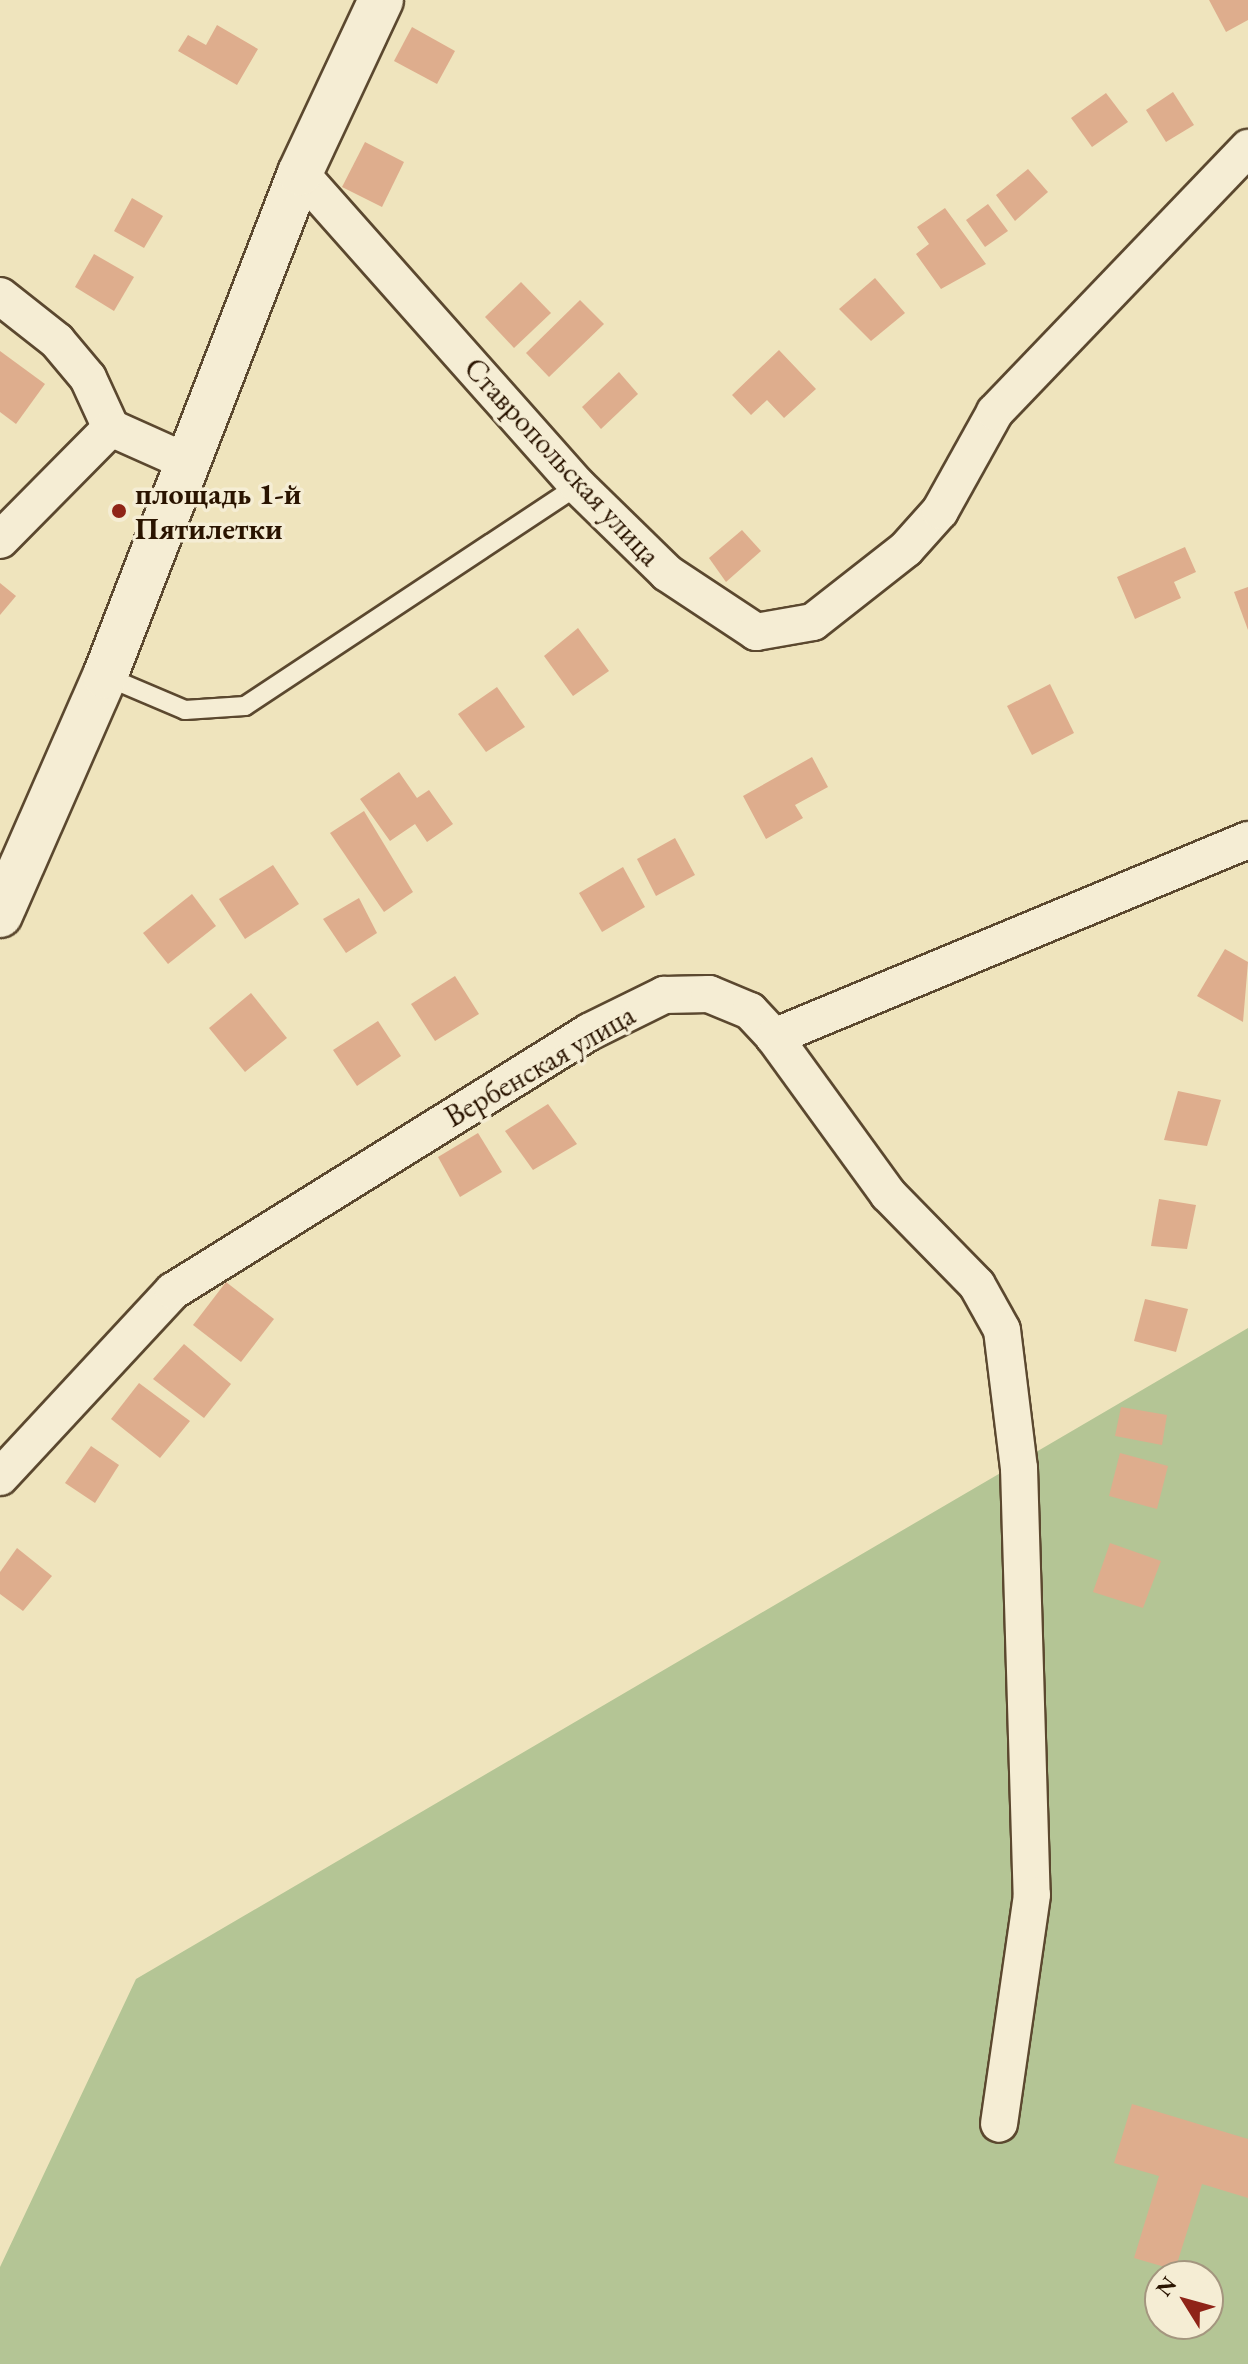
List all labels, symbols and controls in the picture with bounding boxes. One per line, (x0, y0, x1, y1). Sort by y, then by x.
street label: Ставропольская улица (456, 350, 668, 574)
place label: площадь 1-й Пятилетки (135, 476, 301, 546)
marker: площадь 1-й Пятилетки (110, 502, 128, 520)
street label: Вербенская улица (439, 997, 641, 1135)
north arrow (1144, 2260, 1224, 2340)
text: N (1149, 2271, 1183, 2302)

